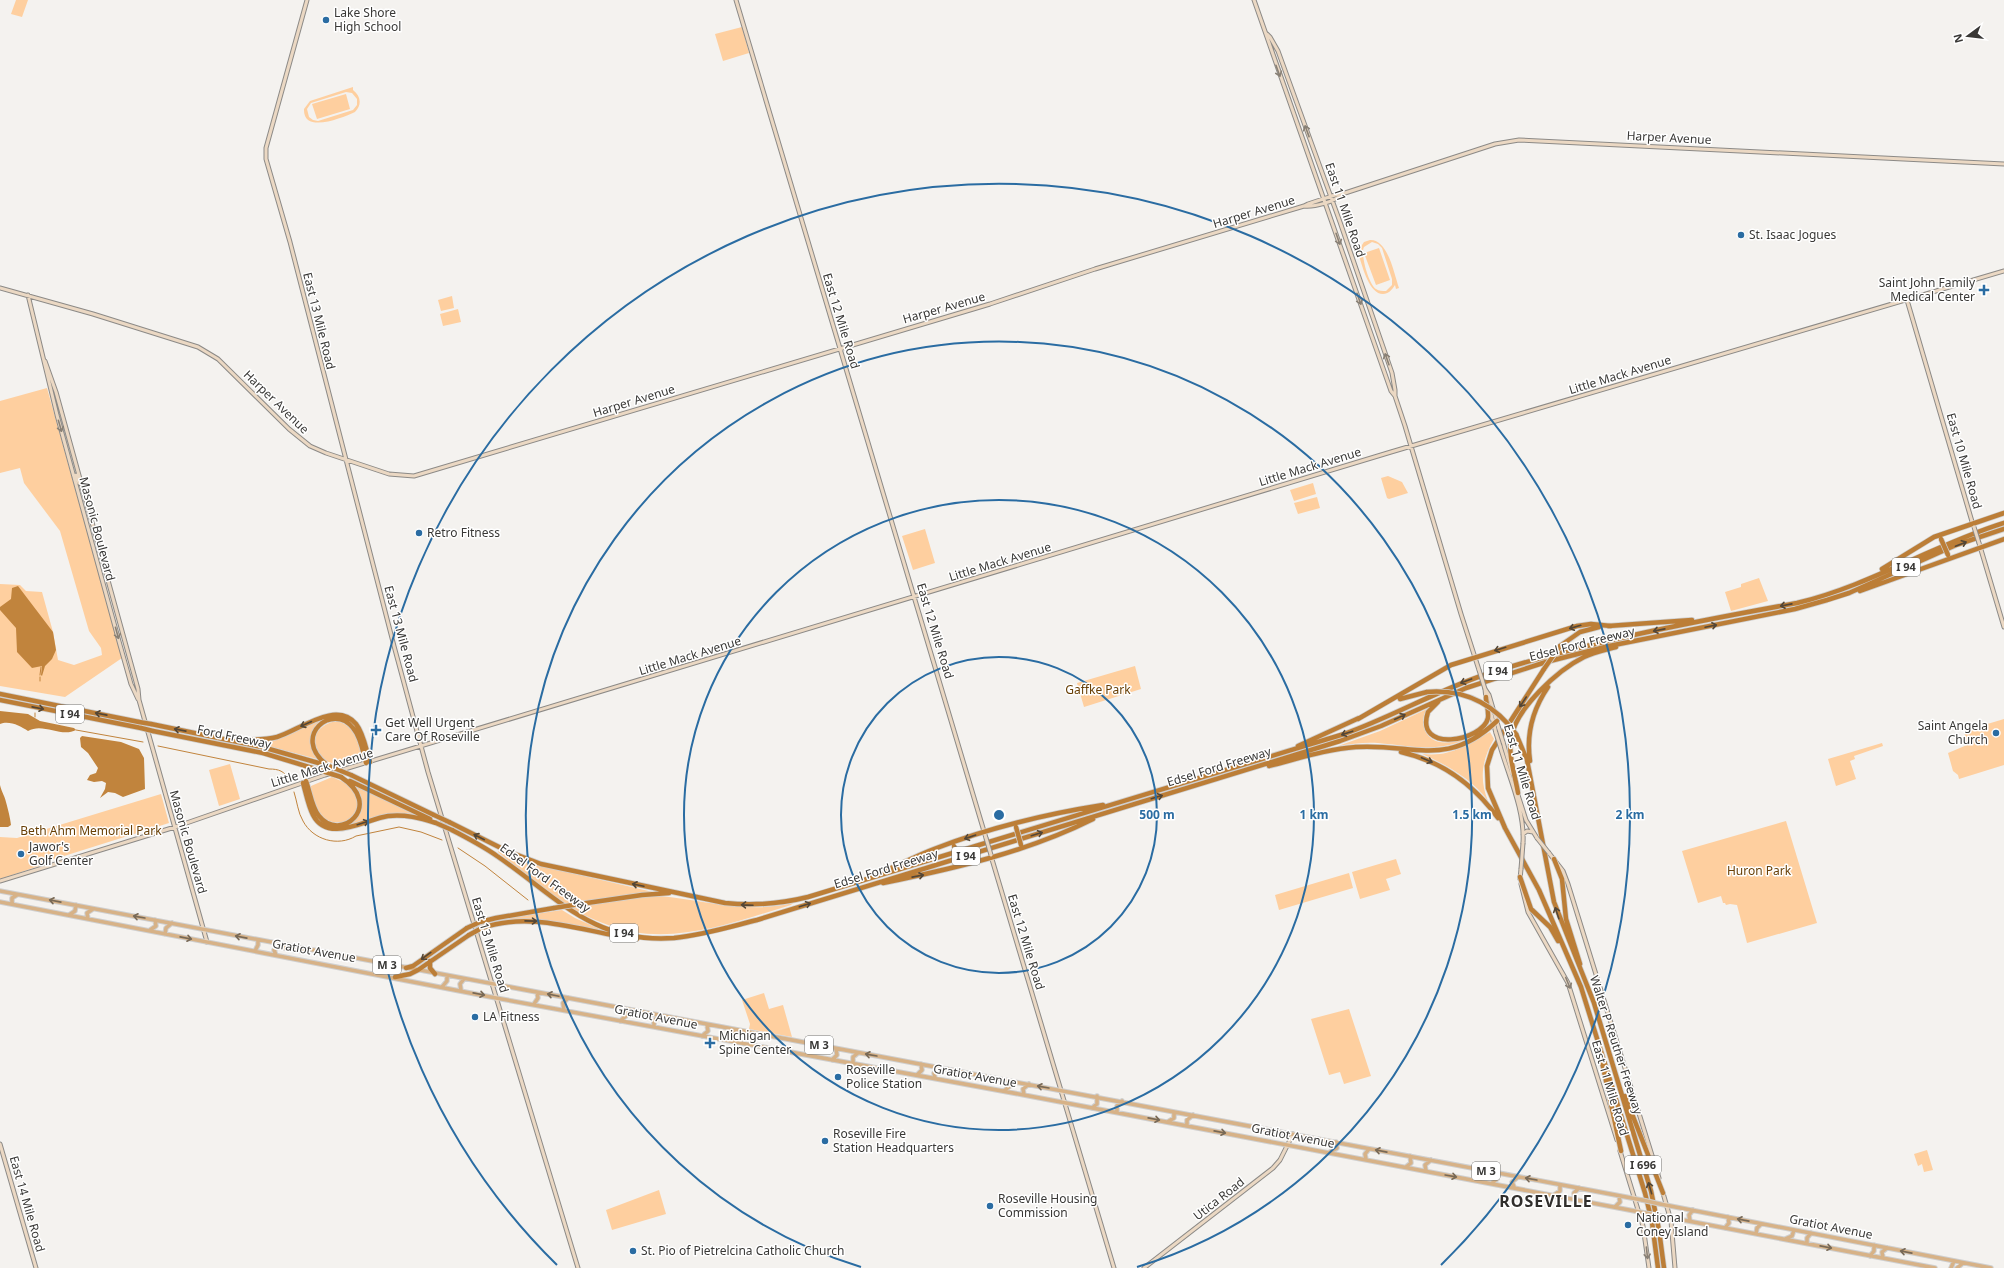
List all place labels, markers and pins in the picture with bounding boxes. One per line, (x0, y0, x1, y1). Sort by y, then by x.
place label: Lake Shore High School (334, 4, 401, 35)
marker: Lake Shore High School (321, 15, 331, 25)
place label: St. Isaac Jogues (1749, 226, 1837, 243)
marker: St. Isaac Jogues (1736, 230, 1746, 240)
place label: Saint John Family Medical Center (1879, 274, 1976, 305)
marker: Saint John Family Medical Center (1978, 284, 1990, 296)
place label: Retro Fitness (427, 524, 500, 541)
marker: Retro Fitness (414, 528, 424, 538)
place label: Get Well Urgent Care Of Roseville (385, 714, 480, 745)
place label: Saint Angela Church (1918, 717, 1988, 748)
marker: Get Well Urgent Care Of Roseville (370, 724, 382, 736)
marker: Saint Angela Church (1991, 728, 2001, 738)
centre of rings (992, 808, 1006, 822)
place label: Jawor's Golf Center (28, 838, 93, 869)
marker: Jawor's Golf Center (16, 849, 26, 859)
place label: LA Fitness (483, 1008, 540, 1025)
marker: LA Fitness (470, 1012, 480, 1022)
place label: Michigan Spine Center (719, 1027, 791, 1058)
marker: Michigan Spine Center (704, 1037, 716, 1049)
place label: Roseville Police Station (846, 1061, 922, 1092)
marker: Roseville Police Station (833, 1072, 843, 1082)
place label: Roseville Fire Station Headquarters (833, 1125, 954, 1156)
marker: Roseville Fire Station Headquarters (820, 1136, 830, 1146)
place label: Roseville Housing Commission (998, 1190, 1097, 1221)
marker: Roseville Housing Commission (985, 1201, 995, 1211)
place label: National Coney Island (1636, 1209, 1708, 1240)
marker: National Coney Island (1623, 1220, 1633, 1230)
place label: St. Pio of Pietrelcina Catholic Church (641, 1242, 844, 1259)
marker: St. Pio of Pietrelcina Catholic Church (628, 1246, 638, 1256)

